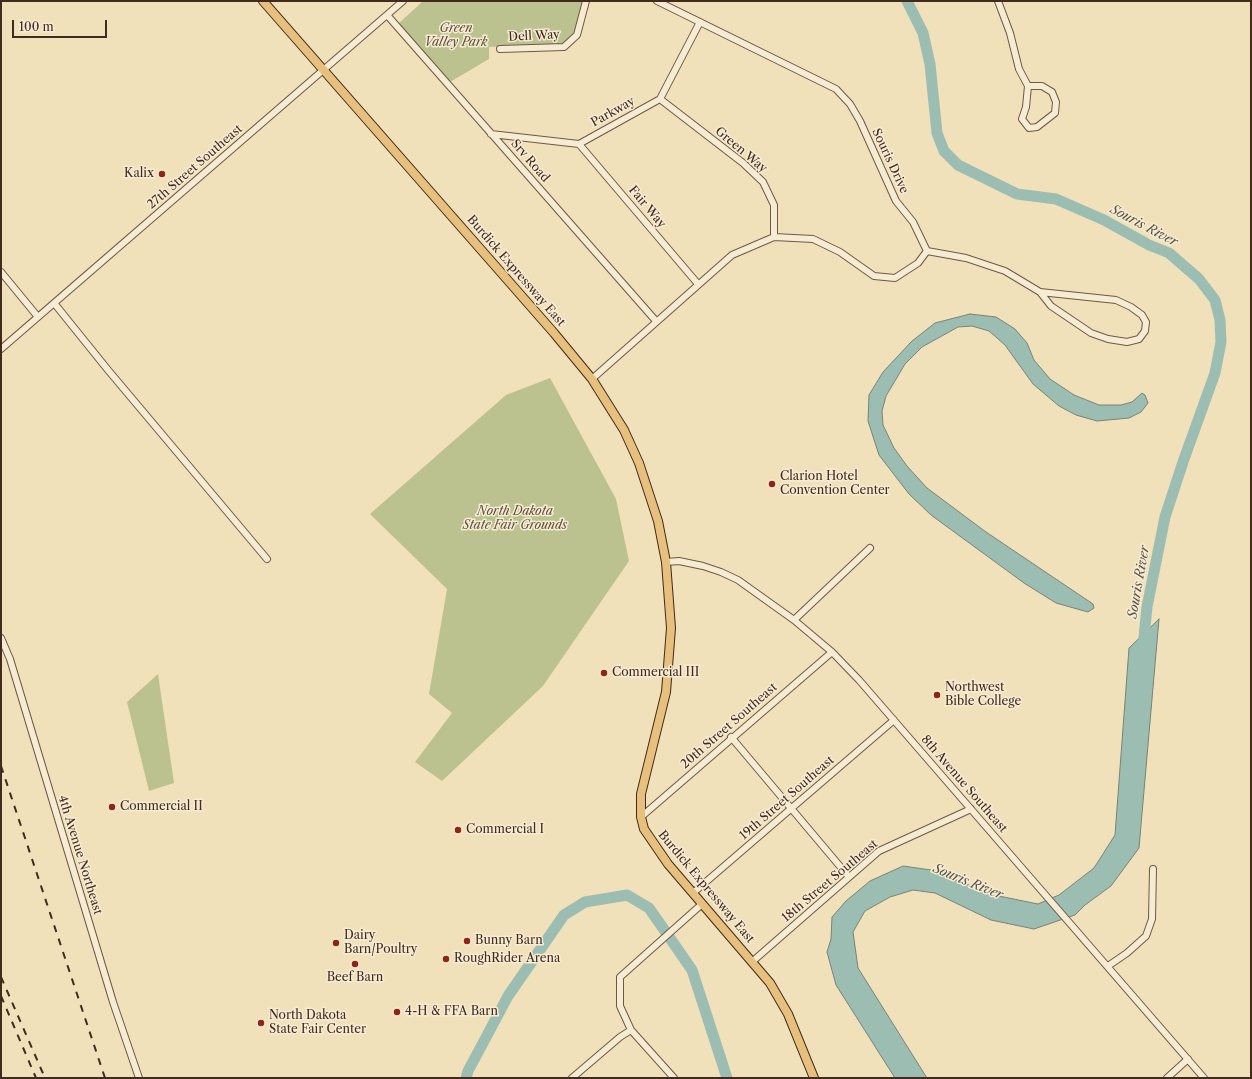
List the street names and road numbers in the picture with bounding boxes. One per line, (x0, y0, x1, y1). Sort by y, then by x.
street label: Dell Way (508, 27, 560, 45)
street label: Parkway (588, 94, 638, 130)
street label: 27th Street Southeast (145, 122, 245, 212)
street label: Green Way (712, 124, 770, 176)
street label: Souris Drive (869, 126, 911, 196)
street label: Srv Road (508, 137, 552, 185)
street label: Fair Way (625, 183, 669, 231)
street label: Burdick Expressway East (464, 213, 568, 329)
street label: 20th Street Southeast (678, 680, 780, 772)
street label: 8th Avenue Southeast (918, 732, 1010, 836)
street label: 19th Street Southeast (737, 753, 837, 843)
street label: 4th Avenue Northeast (55, 794, 105, 916)
street label: Burdick Expressway East (655, 828, 757, 946)
street label: 18th Street Southeast (779, 837, 881, 925)

